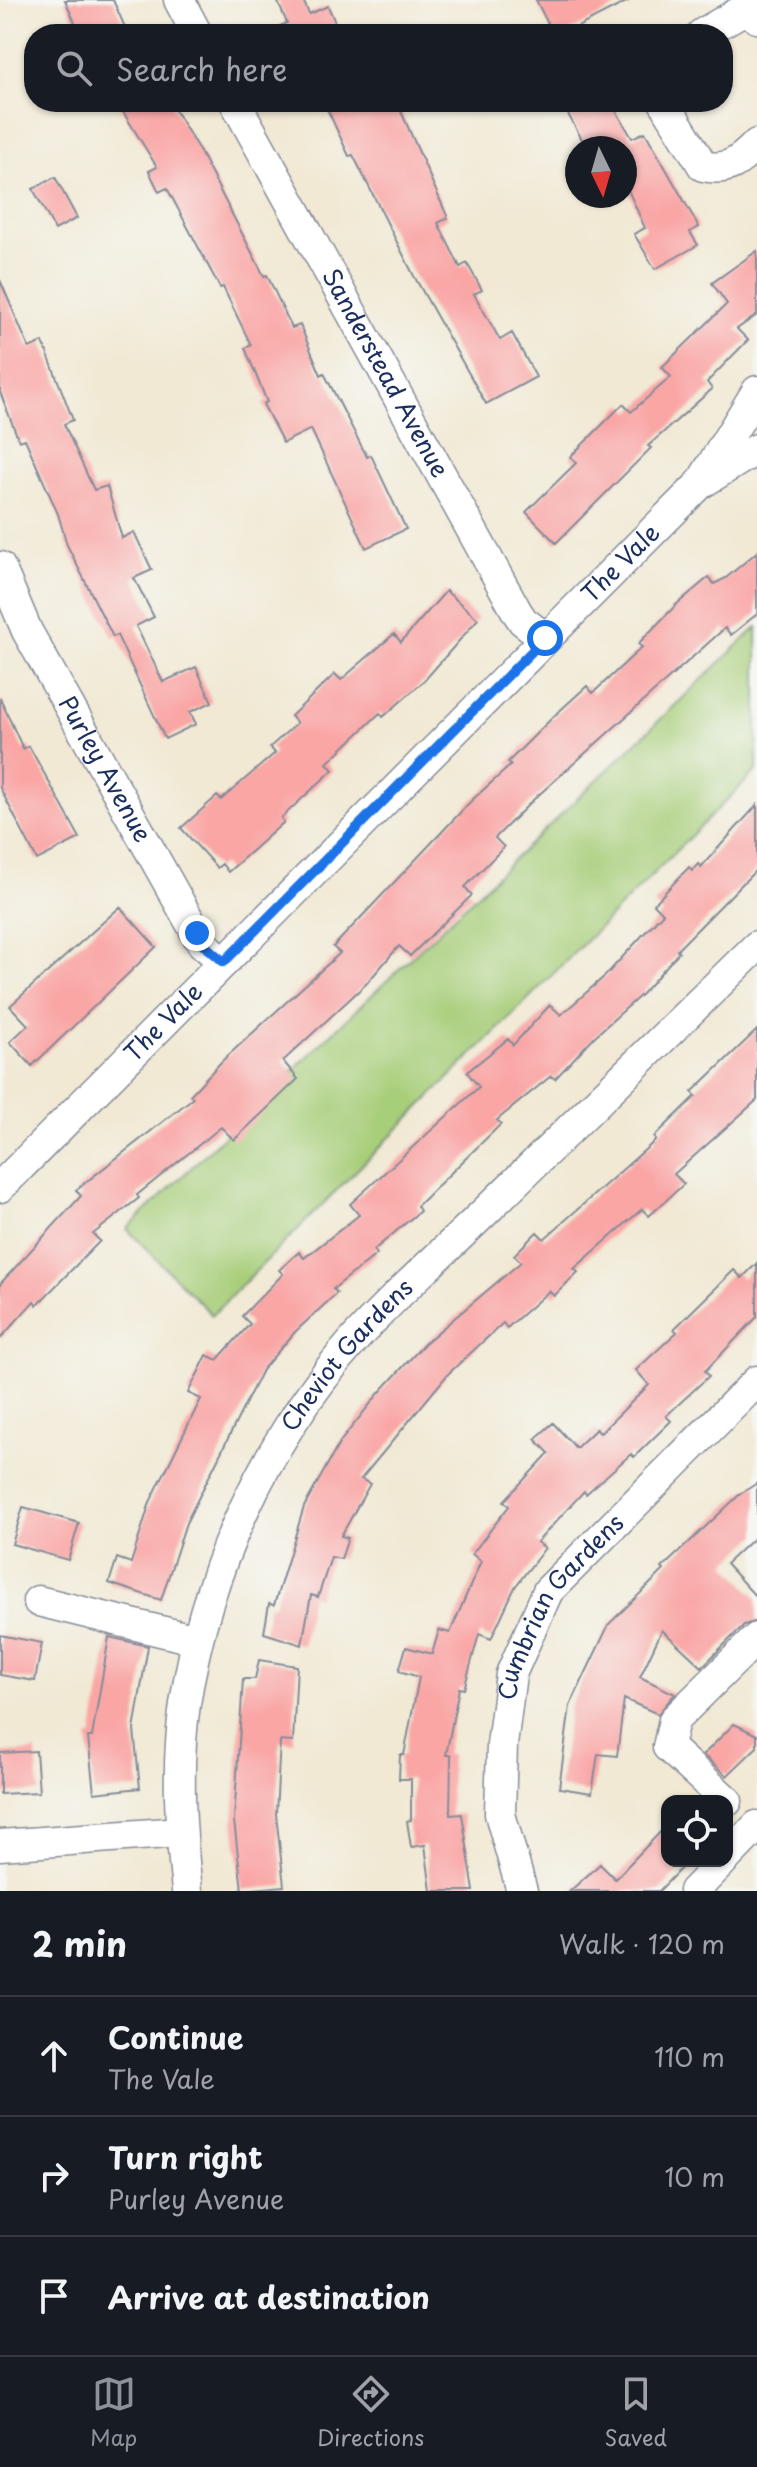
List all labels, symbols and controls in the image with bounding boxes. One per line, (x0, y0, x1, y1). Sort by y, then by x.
search box (24, 24, 733, 112)
icon: search (52, 46, 96, 90)
text: Search here (116, 46, 288, 91)
north arrow (565, 136, 637, 208)
street label: Sanderstead Avenue (314, 261, 459, 483)
street label: The Vale (572, 514, 667, 610)
route start (527, 620, 563, 656)
street label: Purley Avenue (51, 688, 162, 848)
route end (179, 915, 215, 951)
street label: The Vale (115, 974, 210, 1069)
street label: Cheviot Gardens (271, 1269, 420, 1438)
street label: Cumbrian Gardens (488, 1505, 631, 1702)
map controls (661, 1795, 733, 1867)
button: locate (661, 1795, 733, 1867)
text: 2 min (32, 1917, 127, 1969)
text: Walk · 120 m (559, 1924, 725, 1963)
text: Continue (108, 2014, 243, 2059)
icon: ahead (32, 2034, 76, 2078)
text: 110 m (654, 2037, 725, 2076)
text: The Vale (108, 2059, 215, 2098)
text: Turn right (108, 2134, 263, 2179)
icon: right (32, 2154, 76, 2198)
text: 10 m (664, 2157, 725, 2196)
text: Purley Avenue (108, 2179, 284, 2218)
icon: arrive (32, 2274, 76, 2318)
text: Arrive at destination (108, 2274, 430, 2319)
tab: Map (90, 2372, 137, 2453)
tab: Directions (317, 2372, 424, 2453)
tab: Saved (604, 2372, 667, 2453)

